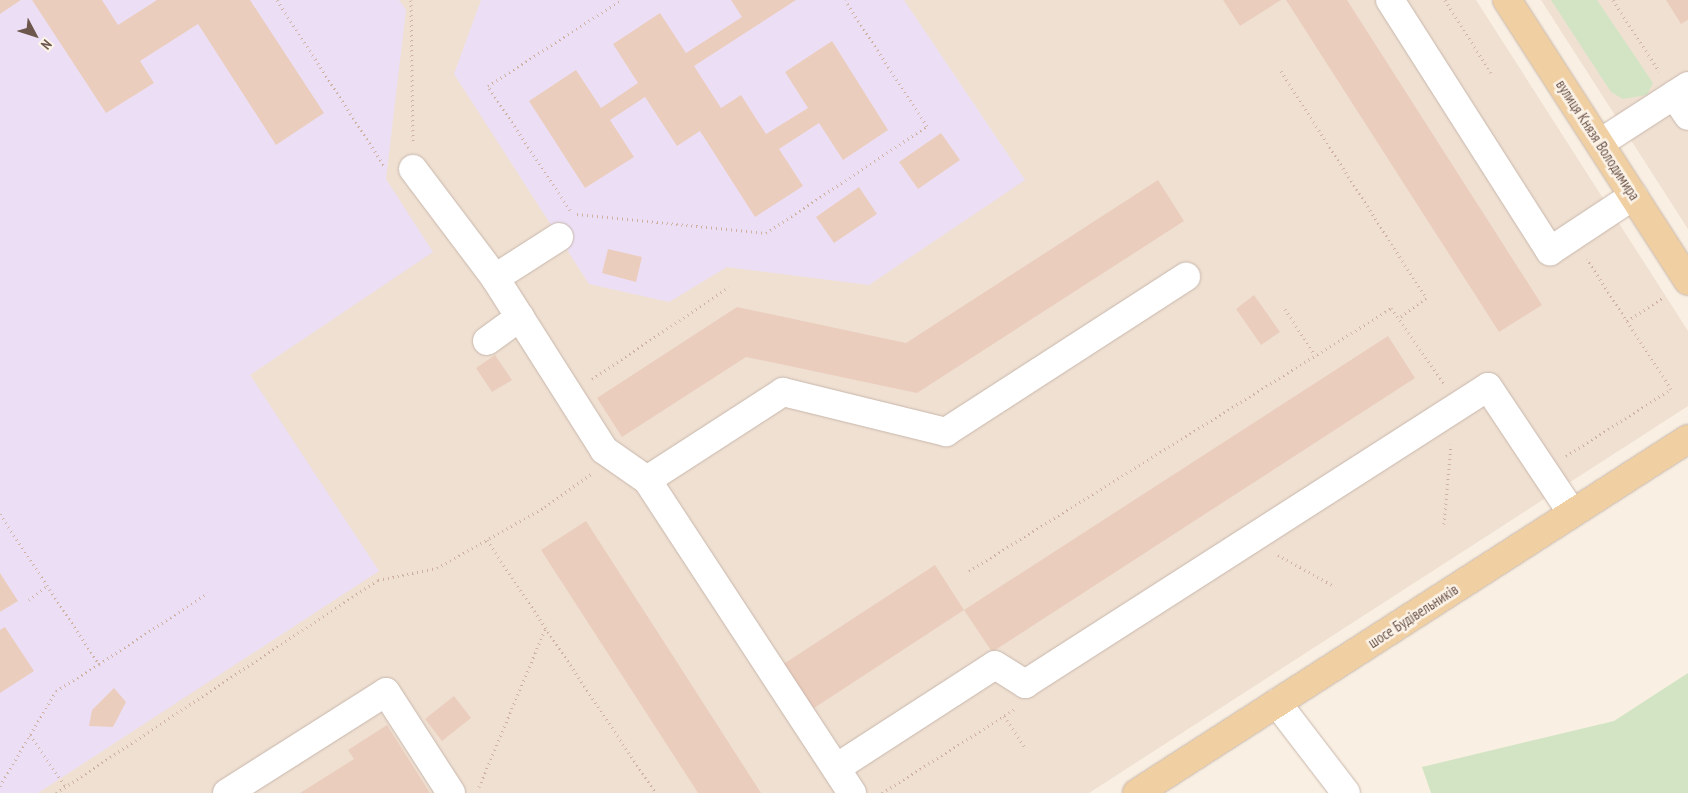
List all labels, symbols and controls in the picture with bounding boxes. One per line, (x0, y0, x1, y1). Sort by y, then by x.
north arrow (10, 10, 60, 60)
text: N (37, 36, 56, 53)
street label: вулиця Князя Володимира (1552, 76, 1644, 204)
street label: шосе Будівельників (1365, 580, 1461, 652)

